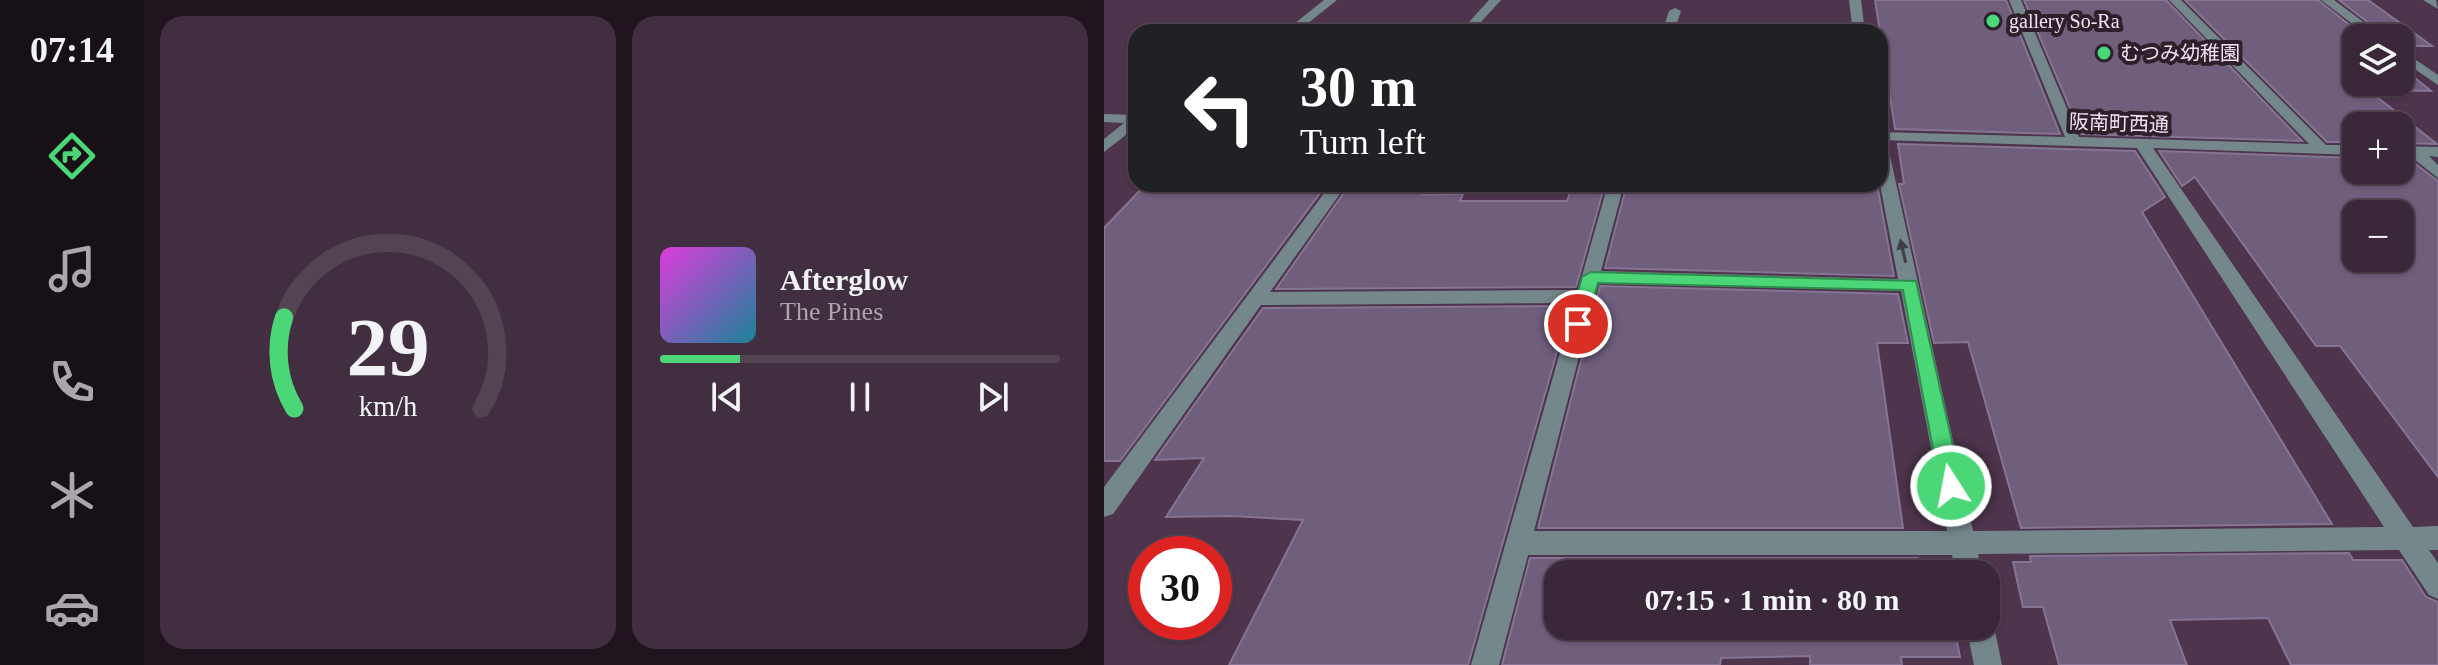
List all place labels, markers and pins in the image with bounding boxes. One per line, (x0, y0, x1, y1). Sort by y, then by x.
place label: gallery So-Ra (2009, 10, 2120, 33)
marker: gallery So-Ra (1984, 12, 2002, 30)
place label: むつみ幼稚園 (2120, 42, 2240, 64)
marker: むつみ幼稚園 (2095, 44, 2113, 62)
pin (1544, 290, 1612, 358)

